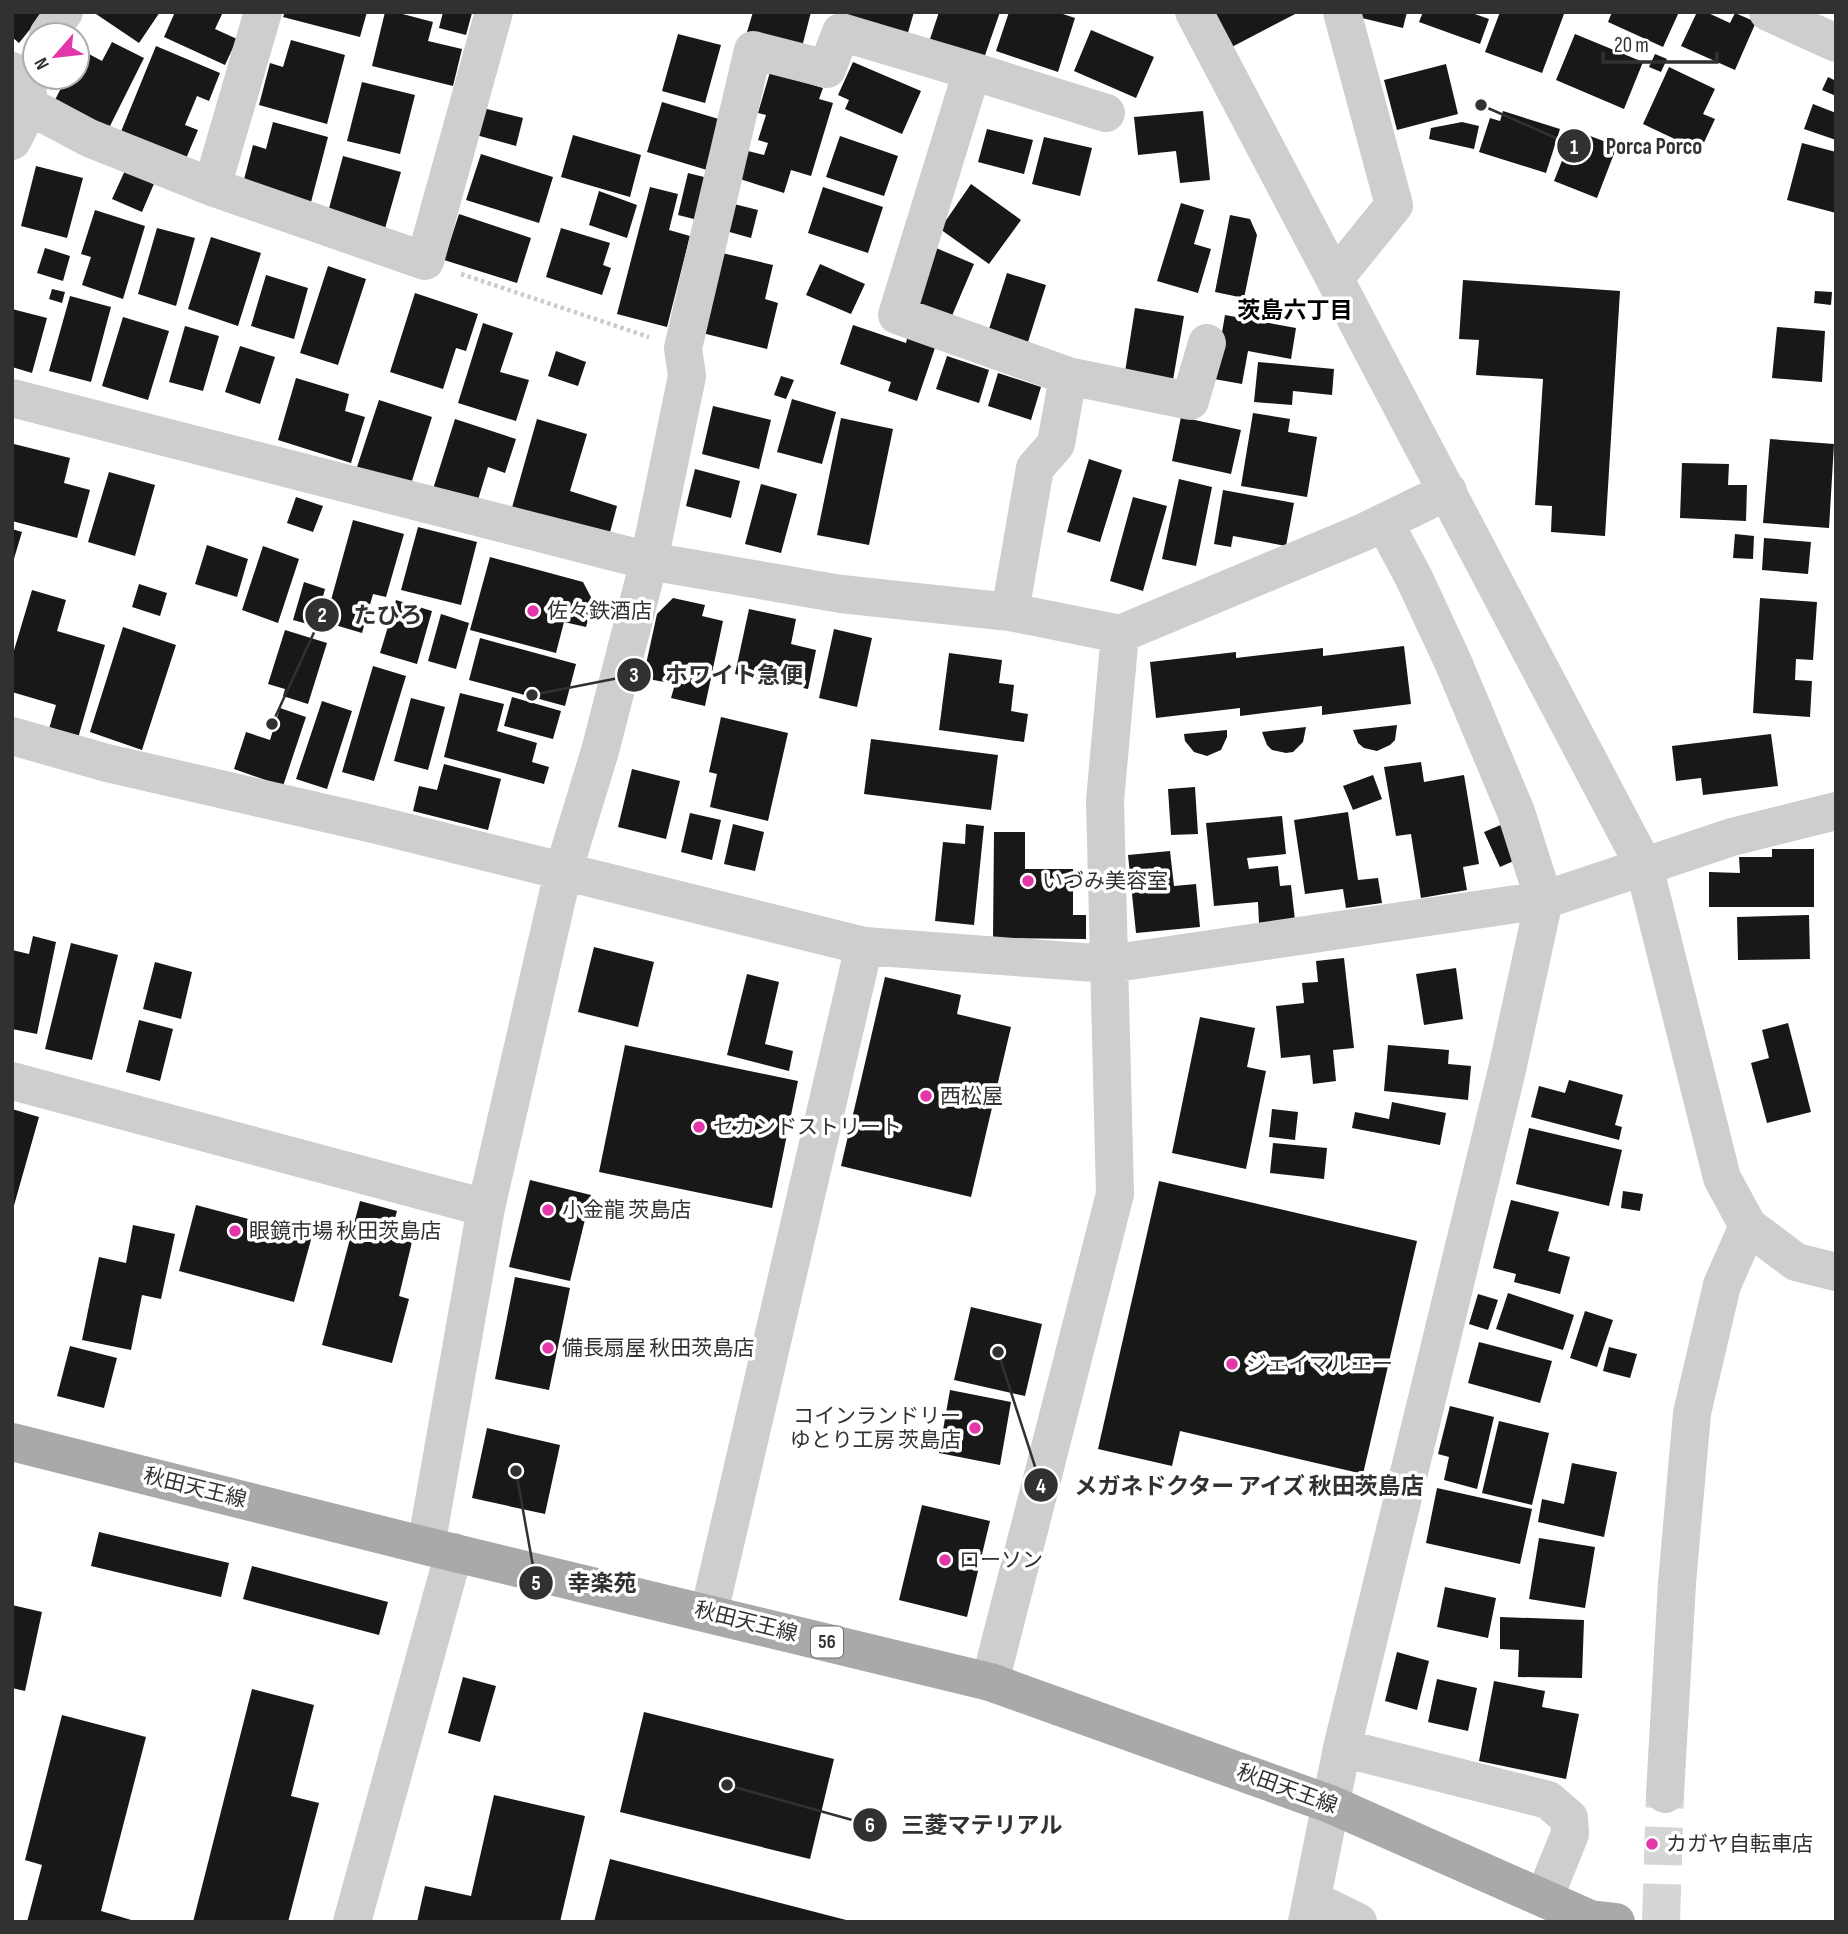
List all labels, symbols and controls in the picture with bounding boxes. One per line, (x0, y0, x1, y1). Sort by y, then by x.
north arrow (21, 21, 91, 91)
scale bar (1603, 21, 1717, 65)
text: 20 m (1614, 33, 1649, 58)
text: N (30, 53, 55, 73)
callout: Porca Porco (1556, 124, 1716, 168)
text: Porca Porco (1606, 133, 1702, 161)
text: 1 (1570, 135, 1578, 160)
district label: 茨島六丁目 (1238, 297, 1353, 325)
callout: たひろ (304, 593, 436, 637)
place label: 佐々鉄酒店 (547, 599, 652, 624)
text: たひろ (354, 602, 423, 630)
text: 2 (317, 603, 327, 628)
marker: 佐々鉄酒店 (525, 603, 541, 619)
callout: ホワイト急便 (616, 653, 817, 697)
text: ホワイト急便 (665, 662, 803, 690)
text: 3 (629, 663, 639, 688)
place label: いづみ美容室 (1042, 869, 1168, 894)
marker: いづみ美容室 (1020, 873, 1036, 889)
place label: 西松屋 (940, 1084, 1003, 1109)
marker: 西松屋 (918, 1088, 934, 1104)
place label: セカンドストリート (713, 1115, 902, 1140)
marker: セカンドストリート (691, 1119, 707, 1135)
place label: 小金龍 茨島店 (562, 1198, 691, 1223)
marker: 小金龍 茨島店 (540, 1202, 556, 1218)
place label: 眼鏡市場 秋田茨島店 (249, 1219, 441, 1244)
marker: 眼鏡市場 秋田茨島店 (227, 1223, 243, 1239)
place label: 備長扇屋 秋田茨島店 (562, 1336, 754, 1361)
marker: 備長扇屋 秋田茨島店 (540, 1340, 556, 1356)
place label: ジェイマルエー (1246, 1352, 1393, 1377)
marker: ジェイマルエー (1224, 1356, 1240, 1372)
place label: コインランドリー ゆとり工房 茨島店 (790, 1404, 961, 1453)
marker: コインランドリー ゆとり工房 茨島店 (967, 1420, 983, 1436)
street label: 秋田天王線 (141, 1463, 249, 1513)
callout: メガネドクター アイズ 秋田茨島店 (1024, 1463, 1439, 1507)
text: メガネドクター アイズ 秋田茨島店 (1074, 1473, 1424, 1501)
text: 4 (1036, 1474, 1046, 1499)
place label: ローソン (959, 1548, 1043, 1573)
marker: ローソン (937, 1552, 953, 1568)
callout: 幸楽苑 (518, 1561, 650, 1605)
text: 幸楽苑 (568, 1570, 637, 1598)
text: 5 (531, 1571, 541, 1596)
street label: 秋田天王線 (692, 1597, 800, 1647)
road number: 56 (811, 1626, 843, 1658)
street label: 秋田天王線 (1233, 1759, 1341, 1819)
callout: 三菱マテリアル (852, 1803, 1076, 1847)
text: 三菱マテリアル (902, 1812, 1062, 1840)
text: 6 (865, 1813, 875, 1838)
place label: カガヤ自転車店 (1666, 1832, 1813, 1857)
marker: カガヤ自転車店 (1644, 1836, 1660, 1852)

